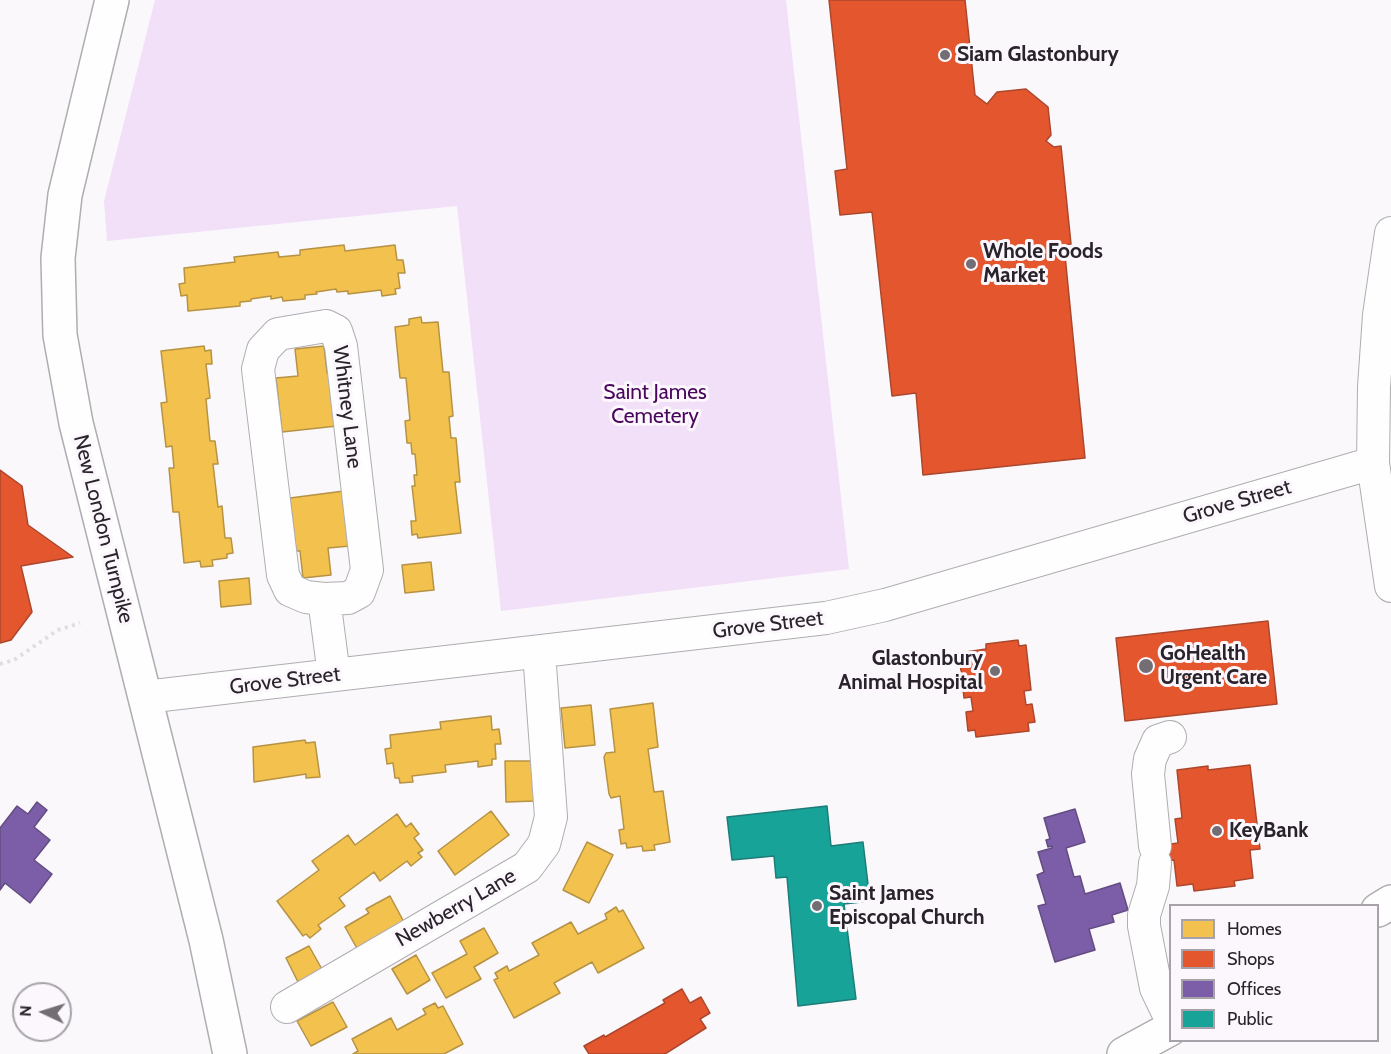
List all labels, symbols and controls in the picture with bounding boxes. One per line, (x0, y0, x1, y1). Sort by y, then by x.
place label: Siam Glastonbury (957, 42, 1119, 68)
marker: Siam Glastonbury (938, 48, 952, 62)
place label: Whole Foods Market (983, 239, 1103, 289)
marker: Whole Foods Market (964, 257, 978, 271)
street label: Whitney Lane (327, 344, 367, 470)
park label: Saint James Cemetery (603, 380, 707, 430)
street label: New London Turnpike (67, 432, 139, 626)
street label: Grove Street (1180, 475, 1294, 529)
street label: Grove Street (711, 606, 825, 644)
place label: GoHealth Urgent Care (1160, 641, 1267, 691)
place label: Glastonbury Animal Hospital (838, 646, 983, 696)
marker: GoHealth Urgent Care (1137, 657, 1155, 675)
street label: Grove Street (228, 662, 342, 700)
marker: Glastonbury Animal Hospital (988, 664, 1002, 678)
place label: KeyBank (1229, 818, 1308, 844)
marker: KeyBank (1210, 824, 1224, 838)
street label: Newberry Lane (391, 863, 521, 953)
place label: Saint James Episcopal Church (829, 881, 985, 931)
marker: Saint James Episcopal Church (810, 899, 824, 913)
legend (1169, 904, 1379, 1042)
text: Homes (1227, 918, 1282, 940)
text: Shops (1227, 948, 1275, 970)
text: Offices (1227, 978, 1281, 1000)
north arrow (12, 982, 72, 1042)
text: N (16, 1005, 35, 1017)
text: Public (1227, 1008, 1273, 1030)

